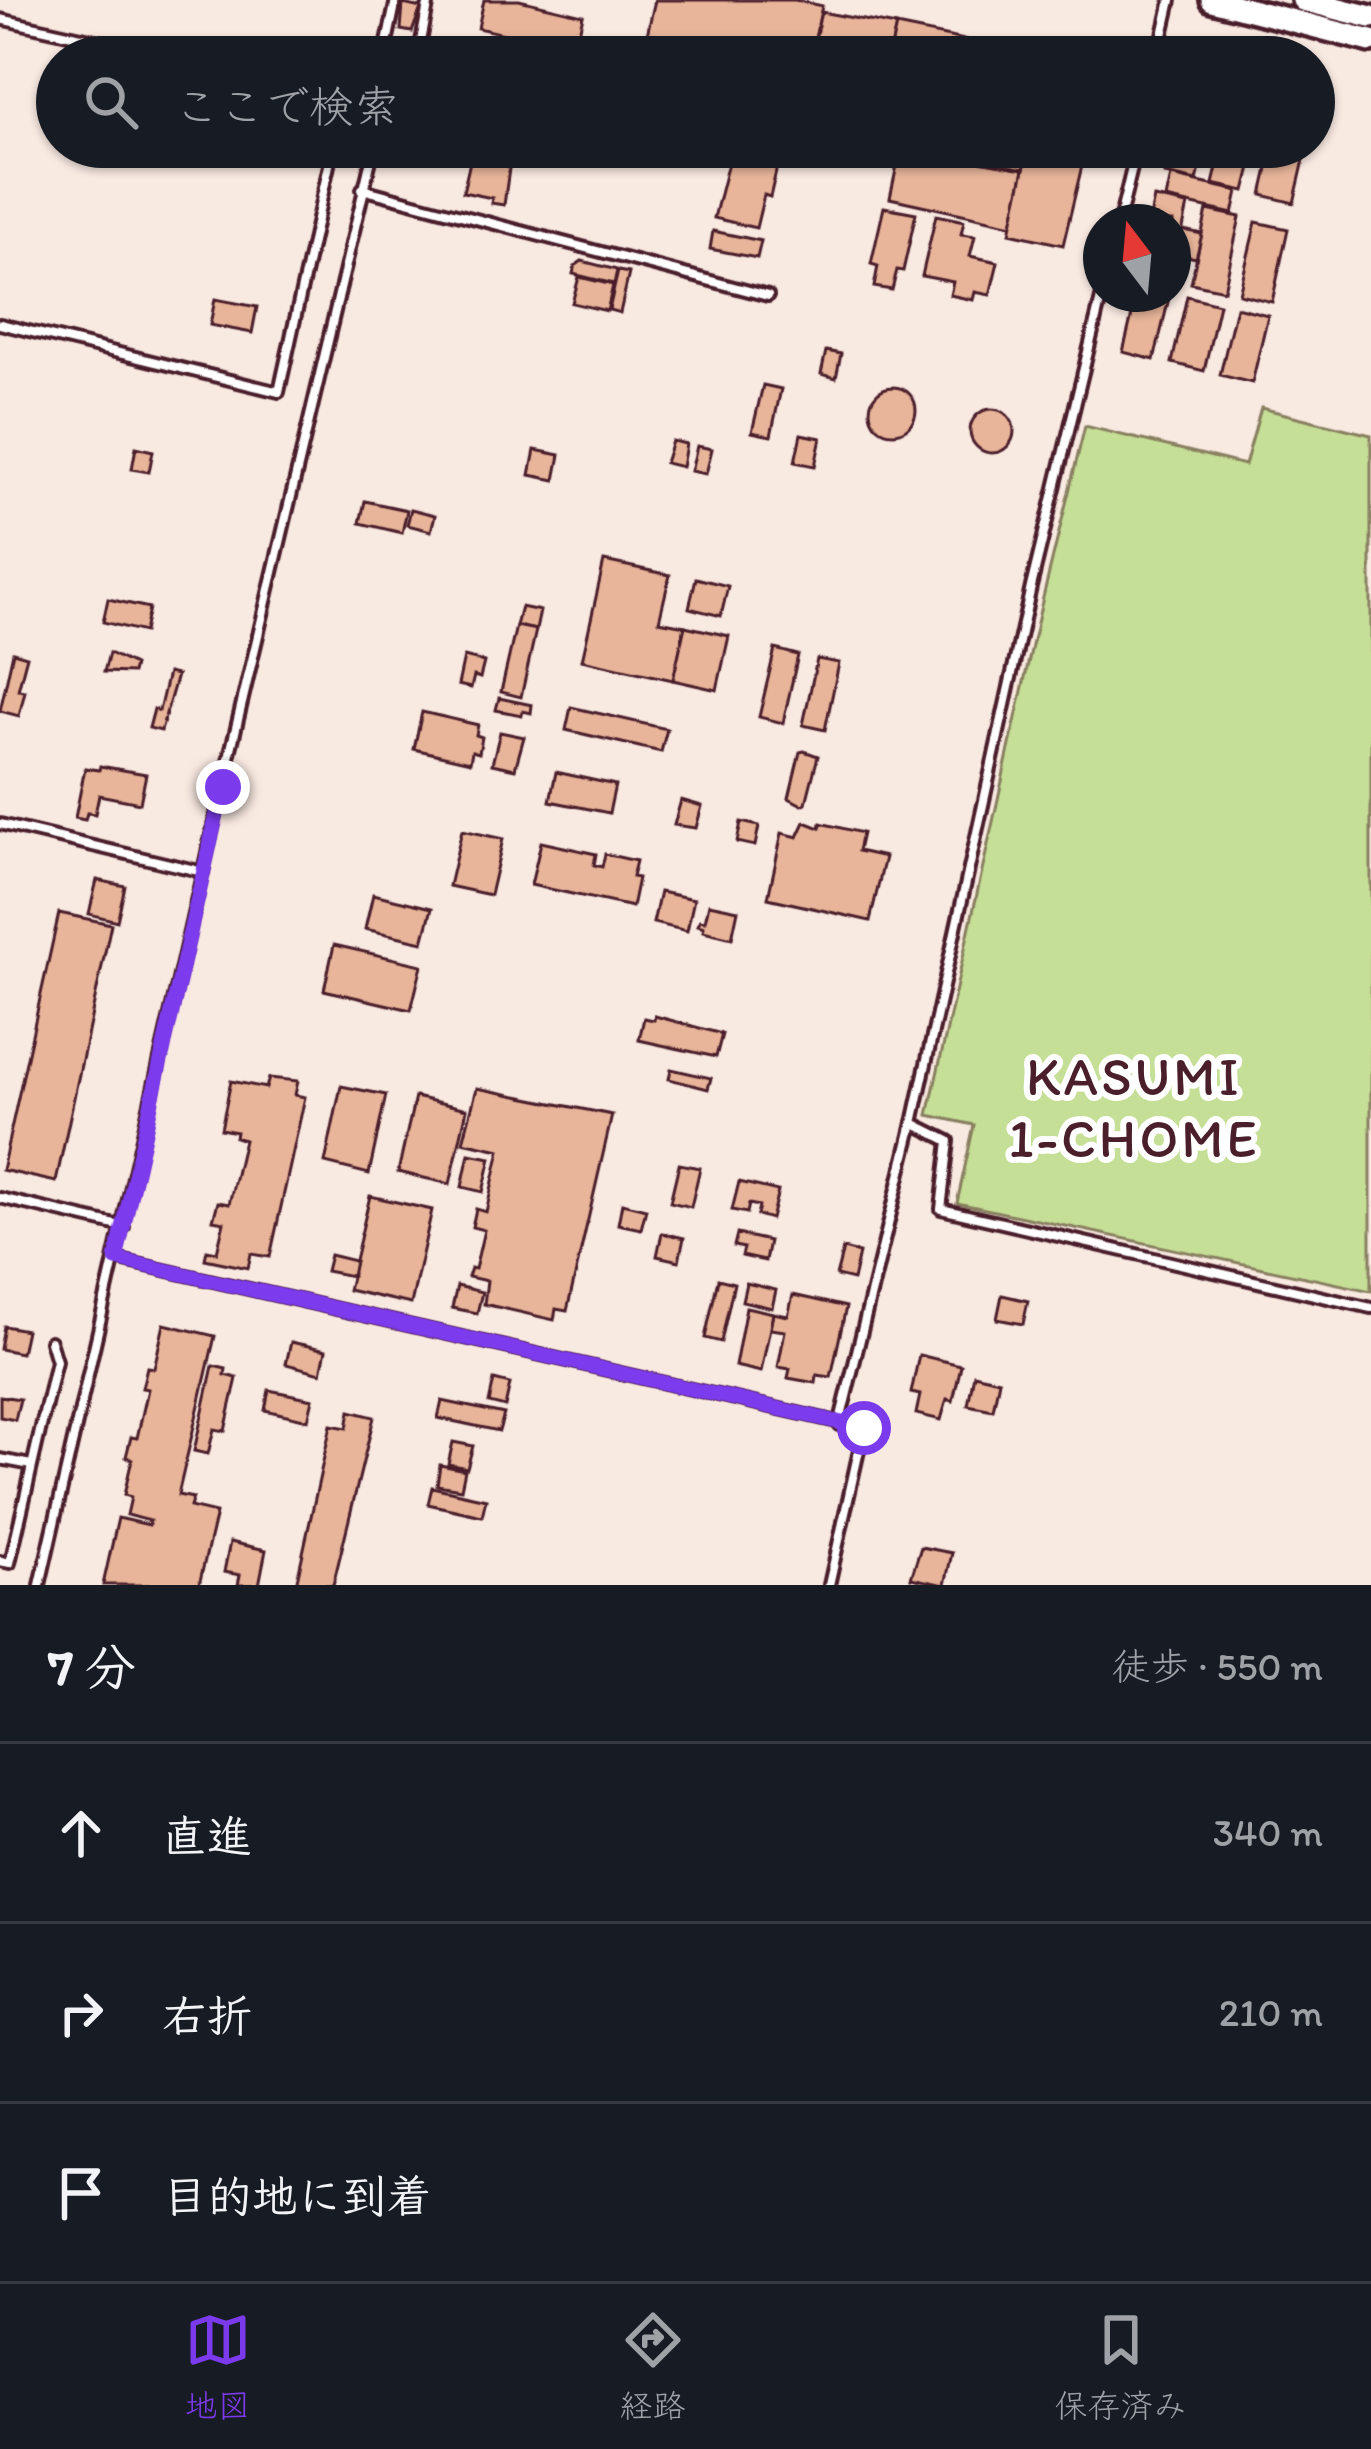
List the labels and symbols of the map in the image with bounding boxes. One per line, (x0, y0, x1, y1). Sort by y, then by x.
north arrow (1083, 204, 1191, 312)
route end (196, 760, 250, 814)
district label: KASUMI 1-CHOME (1008, 1044, 1260, 1171)
route start (837, 1401, 891, 1455)

